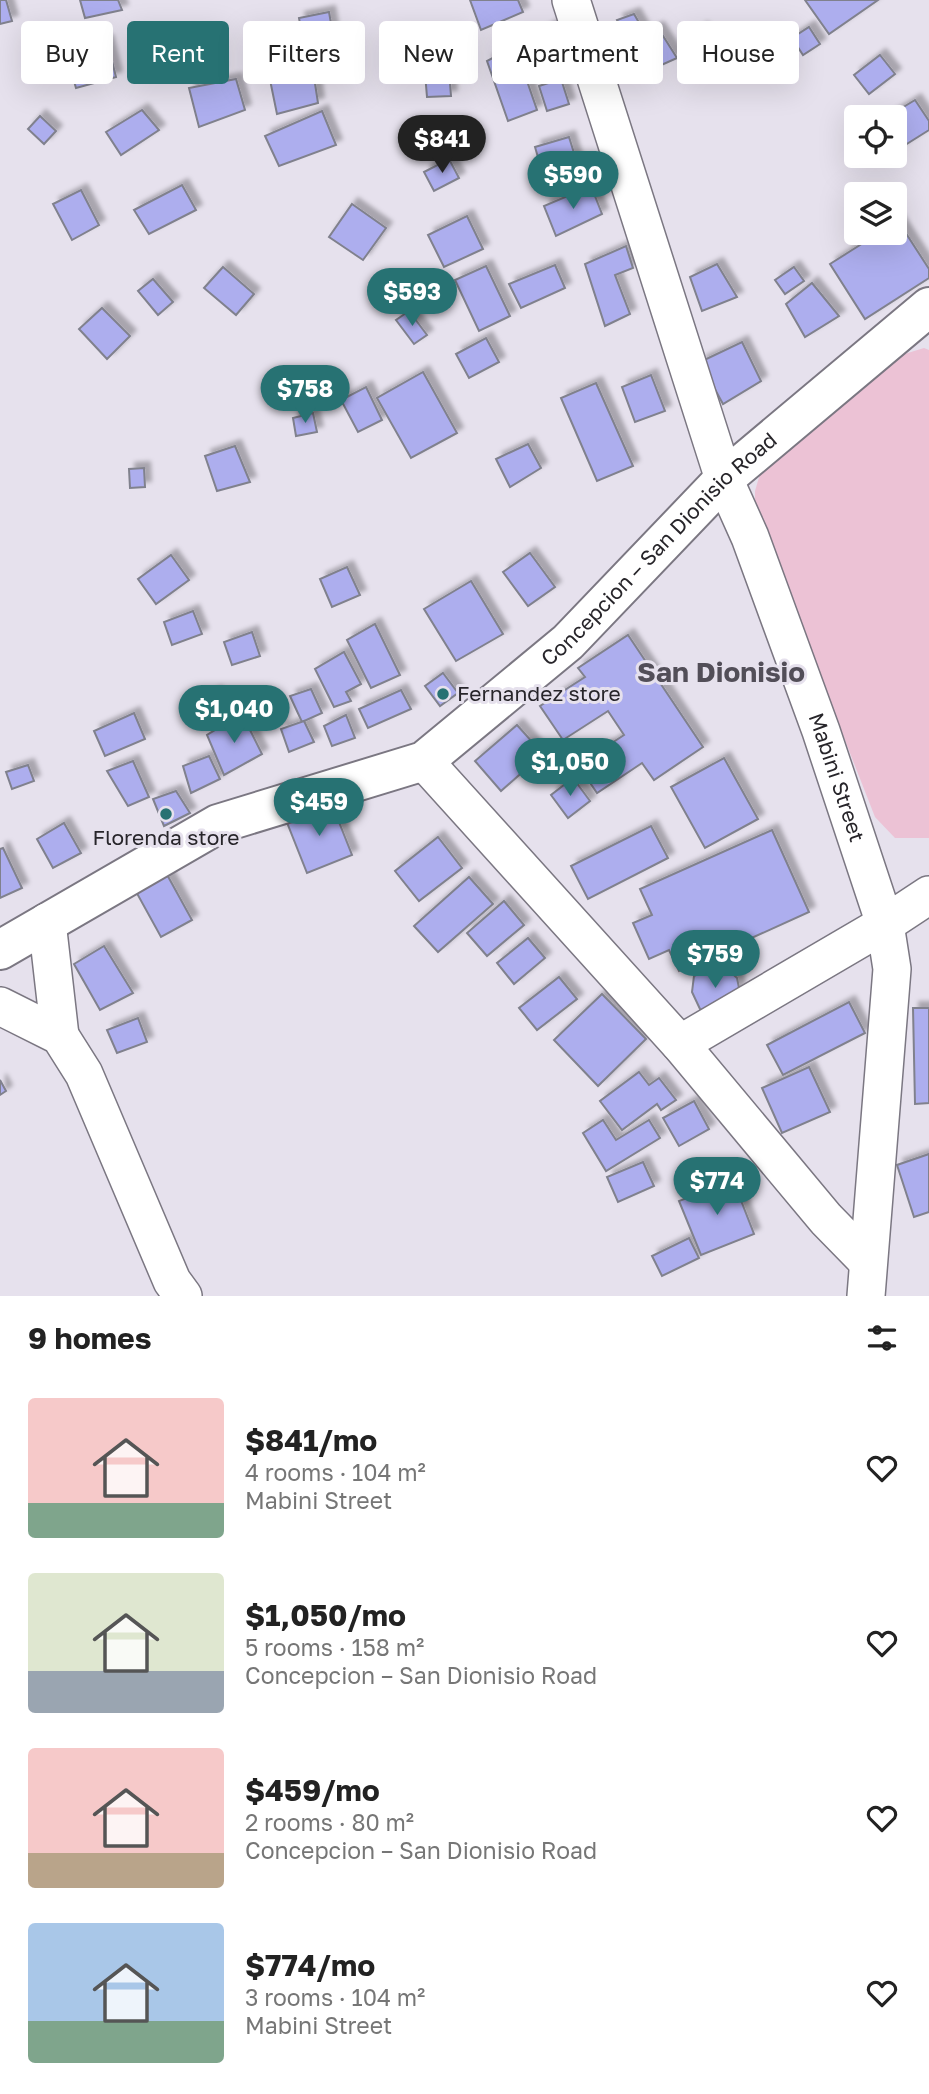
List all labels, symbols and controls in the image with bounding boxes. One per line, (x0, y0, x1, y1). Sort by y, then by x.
chip: Buy (21, 21, 113, 84)
chip: Rent (127, 21, 229, 84)
chip: Filters (243, 21, 365, 84)
chip: New (379, 21, 478, 84)
chip: Apartment (492, 21, 663, 84)
chip: House (677, 21, 799, 84)
map controls (844, 105, 907, 245)
button: locate (844, 105, 907, 168)
pin: $841 (401, 116, 483, 175)
text: $841 (414, 124, 470, 152)
pin: $590 (532, 152, 614, 211)
text: $590 (544, 160, 603, 188)
button: layers (844, 182, 907, 245)
pin: $593 (371, 268, 453, 328)
text: $593 (383, 277, 441, 305)
pin: $758 (264, 366, 346, 425)
text: $758 (277, 374, 333, 402)
street label: Concepcion – San Dionisio Road (535, 429, 783, 671)
district label: San Dionisio (637, 655, 805, 689)
place label: Fernandez store (457, 680, 621, 706)
pin: $1,040 (177, 686, 291, 745)
marker: Fernandez store (435, 686, 451, 702)
text: $1,040 (195, 694, 273, 722)
street label: Mabini Street (803, 709, 871, 845)
pin: $1,050 (513, 738, 627, 798)
text: $1,050 (531, 747, 609, 775)
pin: $459 (278, 778, 360, 838)
text: $459 (290, 787, 348, 815)
marker: Florenda store (158, 806, 174, 822)
place label: Florenda store (93, 824, 240, 850)
pin: $759 (674, 930, 756, 990)
text: $759 (687, 939, 743, 967)
pin: $774 (676, 1158, 758, 1217)
text: $774 (690, 1166, 744, 1194)
icon: filters (863, 1319, 901, 1357)
text: 9 homes (28, 1320, 151, 1356)
text: $841/mo (245, 1422, 377, 1458)
icon: home (84, 1426, 168, 1510)
icon: heart (863, 1449, 901, 1487)
text: 4 rooms · 104 m² (245, 1458, 426, 1486)
text: Mabini Street (245, 1486, 392, 1514)
text: $1,050/mo (245, 1597, 406, 1633)
icon: home (84, 1601, 168, 1685)
icon: heart (863, 1624, 901, 1662)
text: 5 rooms · 158 m² (245, 1633, 424, 1661)
text: Concepcion – San Dionisio Road (245, 1661, 597, 1689)
text: $459/mo (245, 1772, 380, 1808)
icon: home (84, 1776, 168, 1860)
icon: heart (863, 1799, 901, 1837)
text: 2 rooms · 80 m² (245, 1808, 414, 1836)
text: Concepcion – San Dionisio Road (245, 1836, 597, 1864)
text: $774/mo (245, 1947, 375, 1983)
icon: home (84, 1951, 168, 2035)
icon: heart (863, 1974, 901, 2012)
text: 3 rooms · 104 m² (245, 1983, 425, 2011)
text: Mabini Street (245, 2011, 392, 2039)

